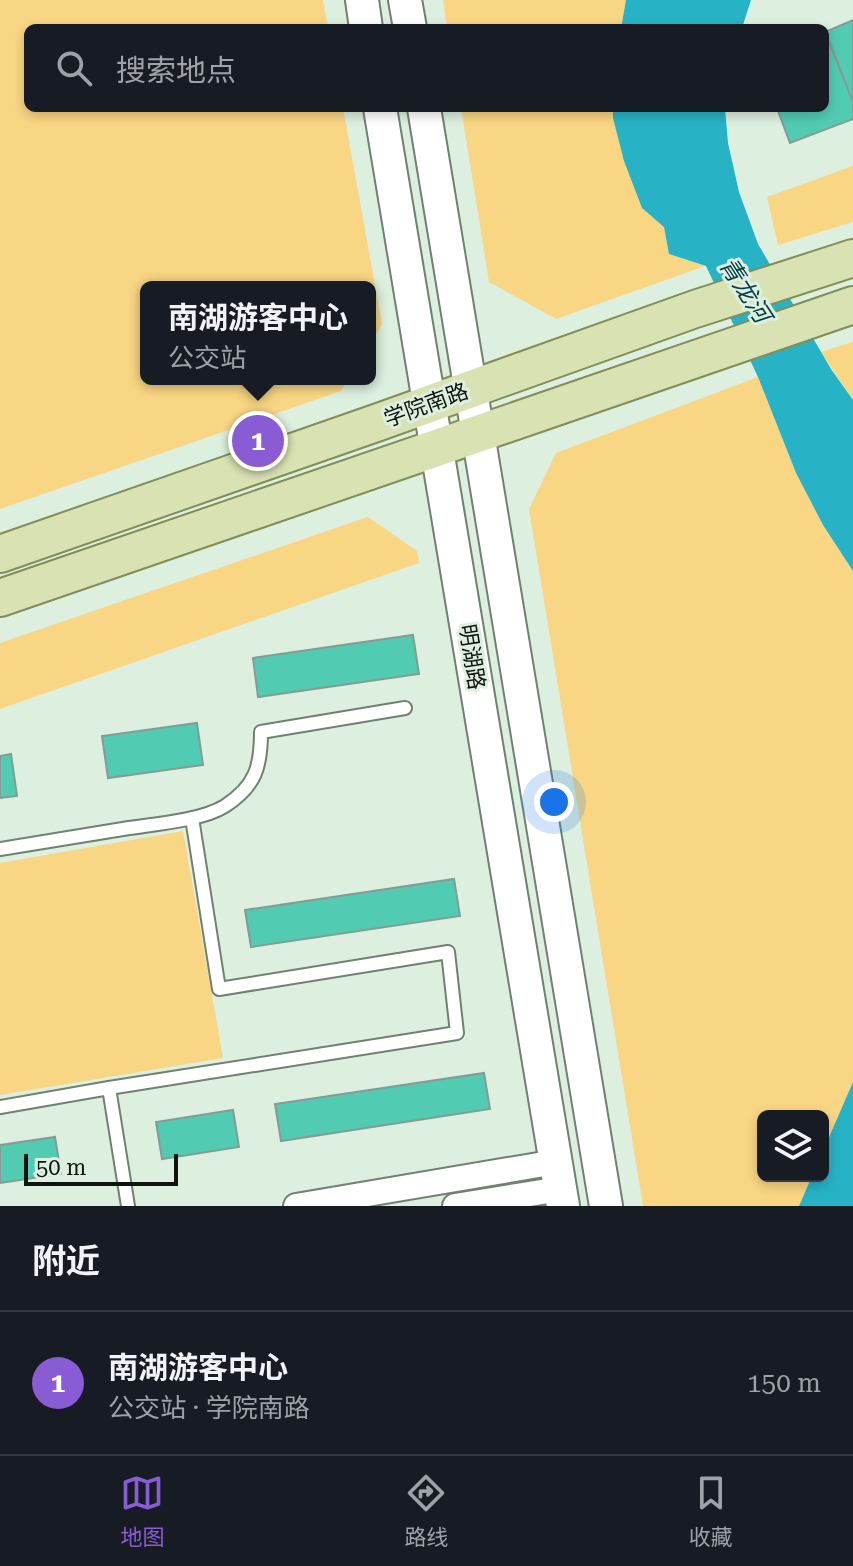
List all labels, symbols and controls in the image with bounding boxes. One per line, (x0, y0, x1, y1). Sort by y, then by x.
search box (24, 24, 829, 112)
icon: search (52, 46, 96, 90)
text: 搜索地点 (116, 53, 236, 88)
water label: 青龙河 (714, 252, 779, 331)
popup (140, 281, 376, 385)
text: 南湖游客中心 (168, 300, 348, 335)
text: 公交站 (168, 343, 246, 373)
street label: 学院南路 (380, 378, 472, 432)
pin: 1 (232, 411, 284, 471)
street label: 明湖路 (454, 622, 490, 692)
your location (534, 782, 574, 822)
map controls (757, 1110, 829, 1182)
button: layers (757, 1110, 829, 1182)
scale bar (24, 1150, 178, 1186)
text: 50 m (36, 1155, 86, 1180)
text: 附近 (32, 1241, 100, 1281)
text: 南湖游客中心 (108, 1350, 288, 1385)
text: 1 (51, 1368, 65, 1398)
text: 150 m (747, 1368, 821, 1398)
text: 公交站 · 学院南路 (108, 1393, 310, 1423)
tab: 地图 (120, 1471, 164, 1551)
tab: 路线 (404, 1471, 449, 1551)
tab: 收藏 (689, 1471, 733, 1551)

